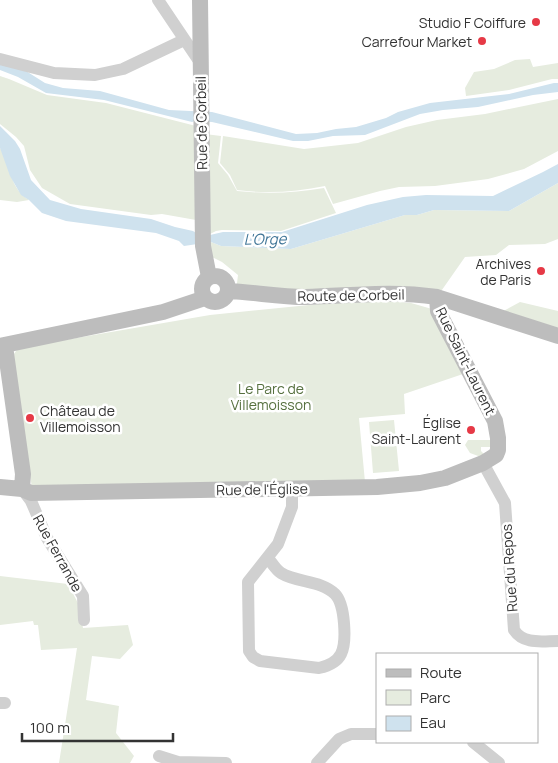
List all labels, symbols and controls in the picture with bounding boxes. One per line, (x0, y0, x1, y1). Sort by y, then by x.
place label: Studio F Coiffure (419, 13, 526, 32)
marker: Studio F Coiffure (530, 16, 542, 28)
place label: Carrefour Market (362, 32, 472, 51)
marker: Carrefour Market (476, 35, 488, 47)
street label: Rue de Corbeil (191, 76, 211, 170)
water label: L'Orge (243, 228, 288, 250)
place label: Archives de Paris (476, 254, 531, 289)
marker: Archives de Paris (535, 265, 547, 277)
street label: Route de Corbeil (297, 285, 405, 305)
street label: Rue Saint-Laurent (432, 304, 500, 418)
park label: Le Parc de Villemoisson (231, 379, 311, 414)
place label: Château de Villemoisson (40, 401, 121, 436)
marker: Château de Villemoisson (24, 412, 36, 424)
place label: Église Saint-Laurent (371, 413, 461, 448)
marker: Église Saint-Laurent (465, 424, 477, 436)
street label: Rue de l'Église (216, 479, 308, 499)
street label: Rue Ferrande (29, 511, 87, 595)
street label: Rue du Repos (496, 523, 522, 613)
legend (376, 653, 538, 743)
text: Route (420, 662, 462, 683)
text: Parc (420, 687, 451, 708)
scale bar (22, 710, 174, 742)
text: Eau (420, 712, 446, 733)
text: 100 m (30, 717, 70, 738)

